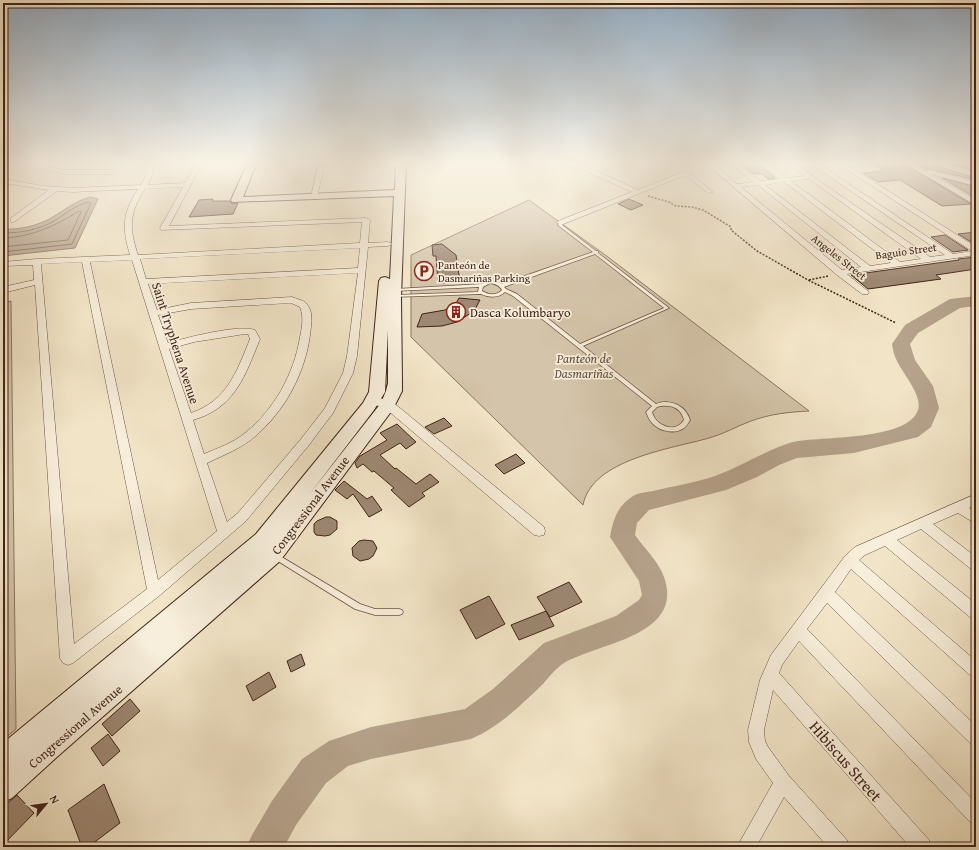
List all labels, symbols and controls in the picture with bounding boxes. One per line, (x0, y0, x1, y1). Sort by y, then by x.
street label: Angeles Street (808, 230, 870, 284)
street label: Baguio Street (874, 239, 938, 263)
place label: Panteón de Dasmariñas Parking (438, 257, 531, 286)
parking icon: Panteón de Dasmariñas Parking (413, 260, 435, 282)
street label: Saint Tryphena Avenue (147, 280, 204, 406)
building icon: Dasca Kolumbaryo (445, 301, 467, 323)
place label: Dasca Kolumbaryo (470, 303, 571, 322)
park label: Panteón de Dasmariñas (554, 349, 614, 383)
street label: Congressional Avenue (267, 452, 354, 559)
street label: Congressional Avenue (24, 680, 127, 773)
street label: Hibiscus Street (804, 715, 888, 807)
north arrow (26, 784, 66, 824)
text: N (46, 792, 64, 807)

